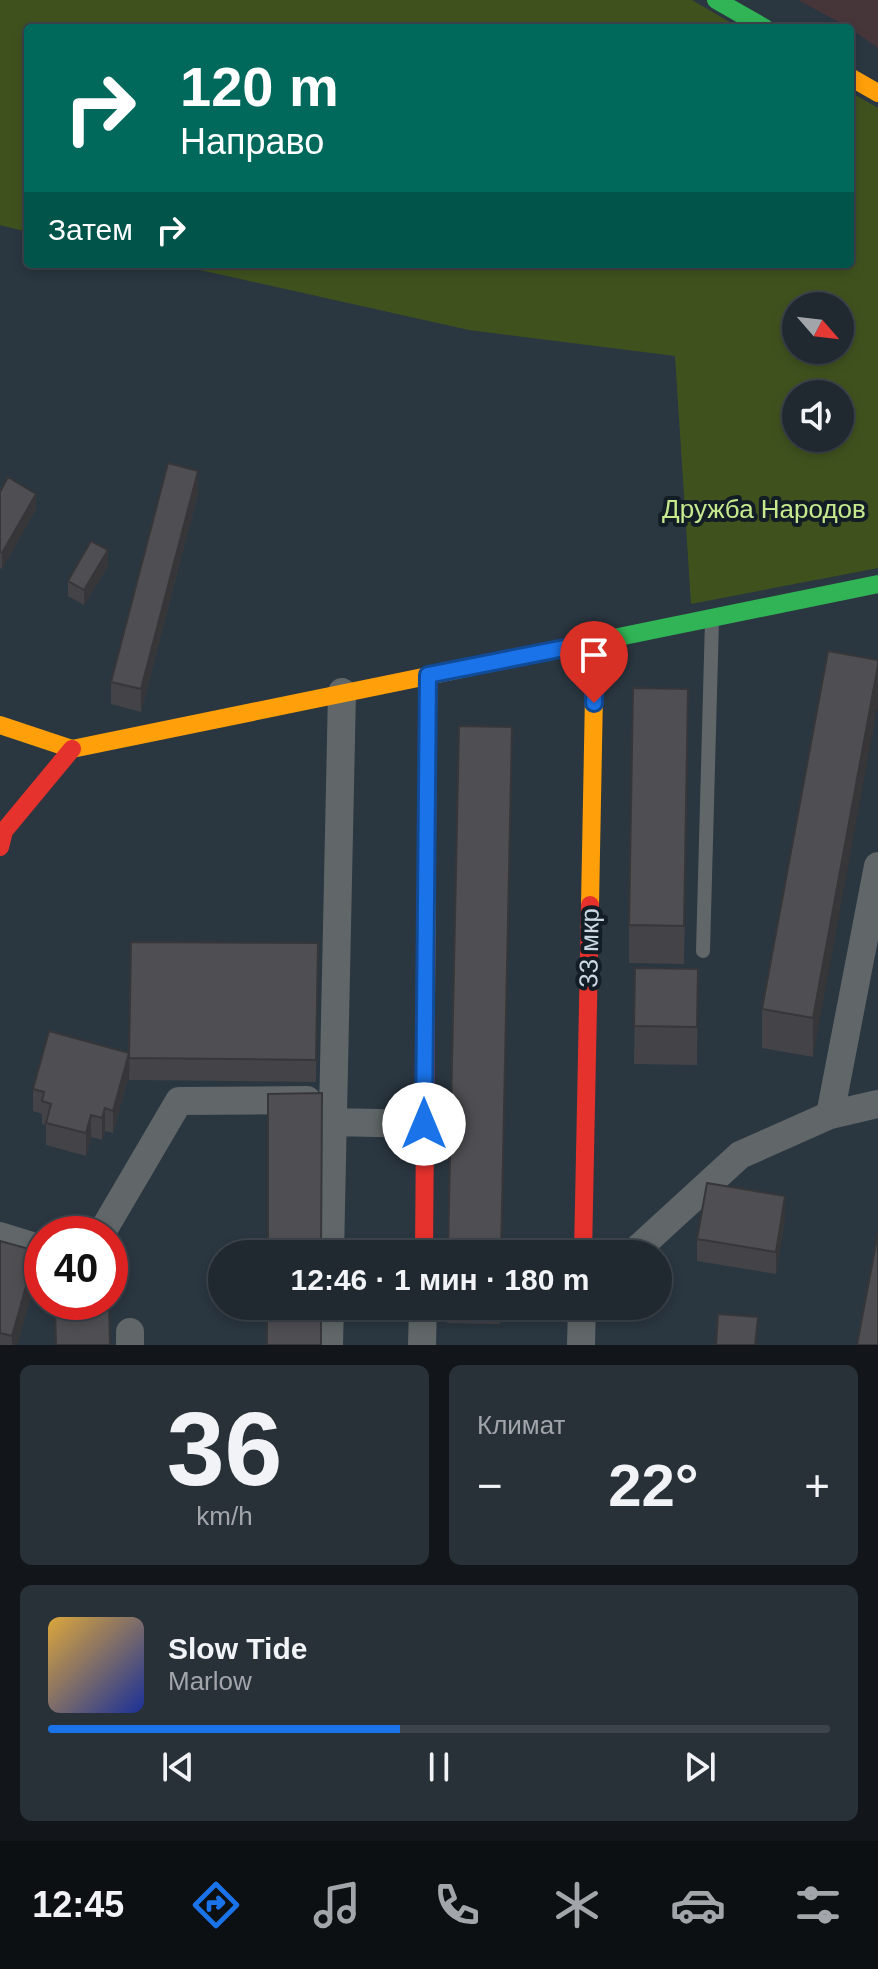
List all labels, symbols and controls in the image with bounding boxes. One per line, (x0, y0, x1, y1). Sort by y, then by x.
text: 120 m (180, 55, 339, 118)
icon: right (48, 56, 152, 160)
text: Направо (180, 121, 324, 162)
icon: right (149, 208, 193, 252)
text: Затем (48, 213, 133, 246)
north arrow (782, 292, 854, 364)
map controls (782, 292, 854, 452)
button: sound (782, 380, 854, 452)
park label: Дружба Народов (662, 494, 866, 524)
pin (560, 621, 628, 703)
icon: arrive (572, 633, 616, 677)
street label: 33 мкр (573, 908, 605, 988)
position arrow (382, 1082, 466, 1166)
speed limit sign: 40 (24, 1216, 128, 1320)
text: 12:46 · 1 мин · 180 m (291, 1263, 589, 1296)
text: 36 (167, 1391, 282, 1507)
text: Климат (477, 1410, 566, 1440)
text: 22° (608, 1452, 699, 1519)
text: − (477, 1461, 503, 1510)
text: + (804, 1461, 830, 1510)
text: km/h (196, 1501, 253, 1531)
text: Slow Tide (168, 1632, 307, 1665)
text: Marlow (168, 1666, 252, 1696)
icon: previous (156, 1745, 200, 1789)
icon: pause (417, 1745, 461, 1789)
icon: next (678, 1745, 722, 1789)
icon: directions (188, 1877, 244, 1933)
icon: music (309, 1877, 365, 1933)
icon: phone (429, 1877, 485, 1933)
icon: climate (549, 1877, 605, 1933)
icon: car (670, 1877, 726, 1933)
icon: filters (790, 1877, 846, 1933)
text: 12:45 (32, 1884, 124, 1925)

